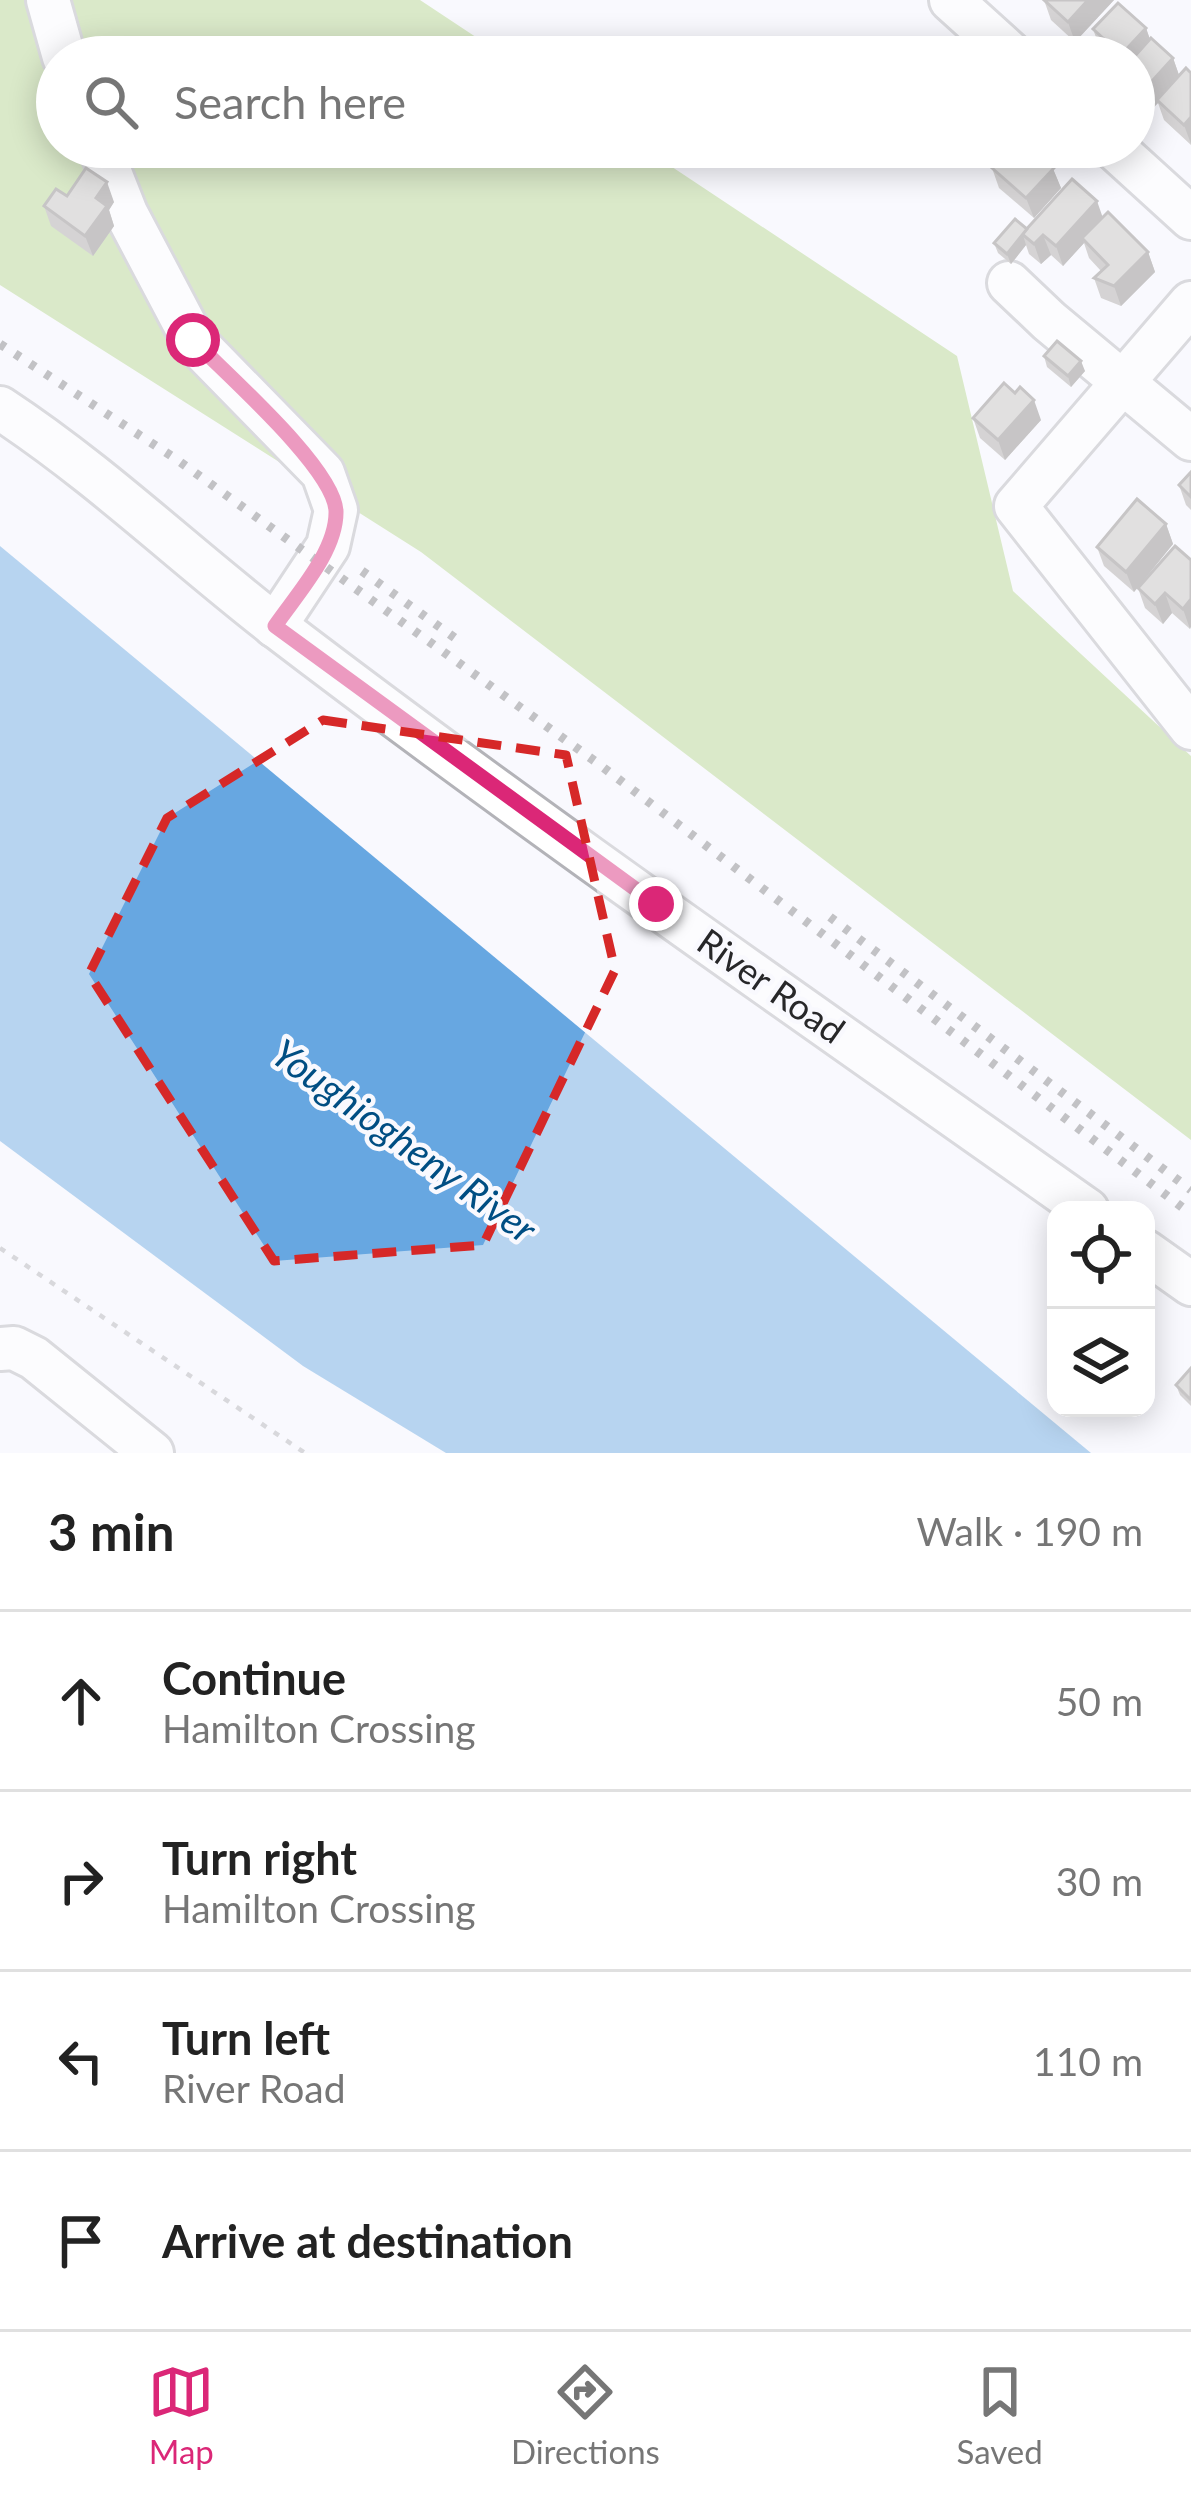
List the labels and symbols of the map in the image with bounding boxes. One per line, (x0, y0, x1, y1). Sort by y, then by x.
route start (166, 313, 220, 367)
route end (629, 877, 683, 931)
street label: River Road (690, 919, 854, 1052)
water label: Youghiogheny River (264, 1029, 546, 1252)

